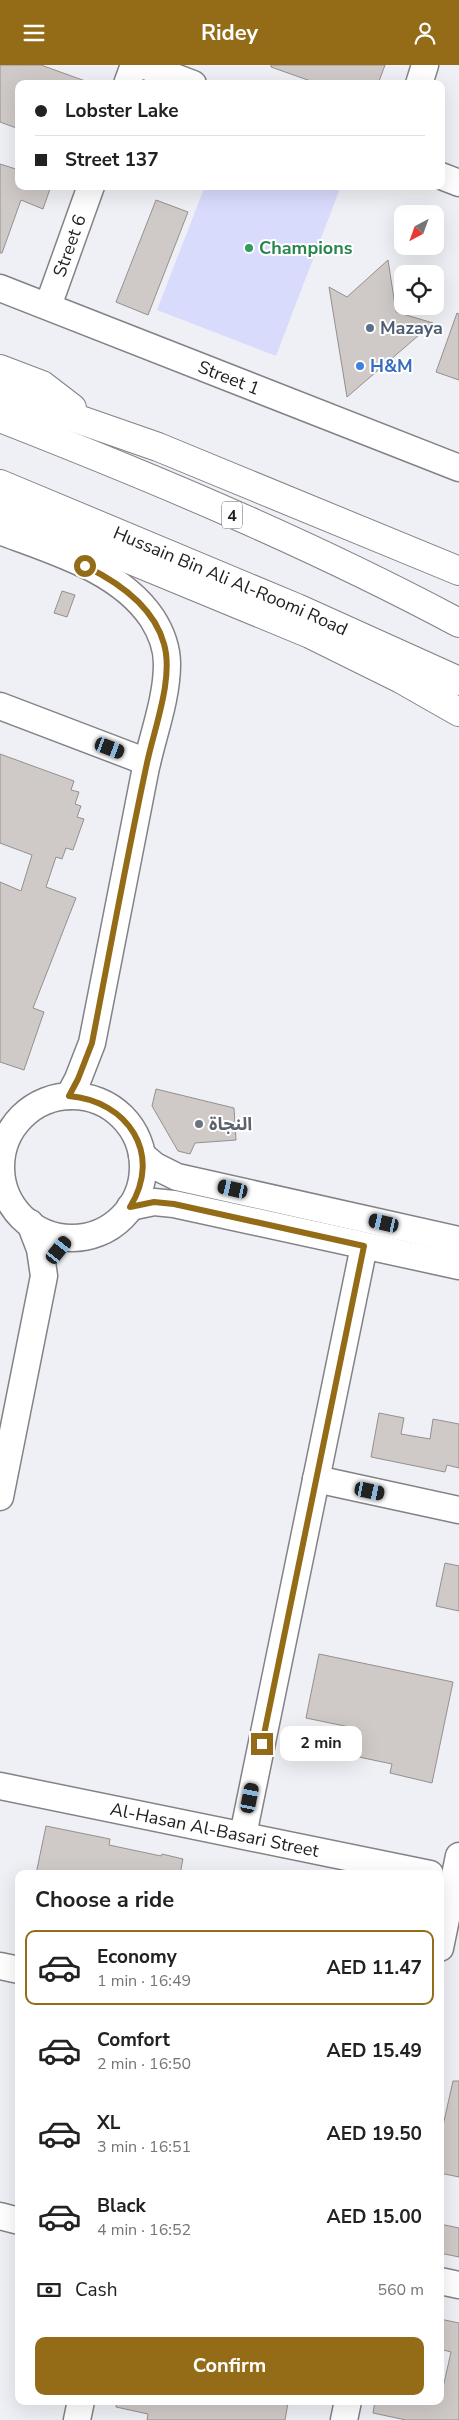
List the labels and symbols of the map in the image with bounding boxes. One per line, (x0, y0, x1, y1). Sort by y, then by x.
north arrow (394, 205, 444, 255)
street label: Street 6 (47, 211, 92, 280)
place label: Champions (259, 236, 353, 260)
marker: Champions (243, 242, 255, 254)
place label: Mazaya (380, 316, 443, 340)
marker: Mazaya (364, 322, 376, 334)
place label: H&M (370, 354, 413, 378)
street label: Street 1 (195, 355, 263, 401)
marker: H&M (354, 360, 366, 372)
road number: 4 (222, 501, 242, 529)
street label: Hussain Bin Ali Al-Roomi Road (110, 521, 351, 641)
route start (74, 555, 96, 577)
car (93, 736, 126, 760)
place label: النجاة (209, 1112, 252, 1136)
marker: النجاة (193, 1118, 205, 1130)
car (216, 1178, 249, 1200)
car (367, 1212, 400, 1234)
car (43, 1234, 74, 1266)
car (353, 1481, 386, 1501)
callout: 2 min (280, 1727, 362, 1761)
route end (251, 1733, 273, 1755)
car (239, 1782, 260, 1814)
street label: Al-Hasan Al-Basari Street (108, 1797, 322, 1863)

